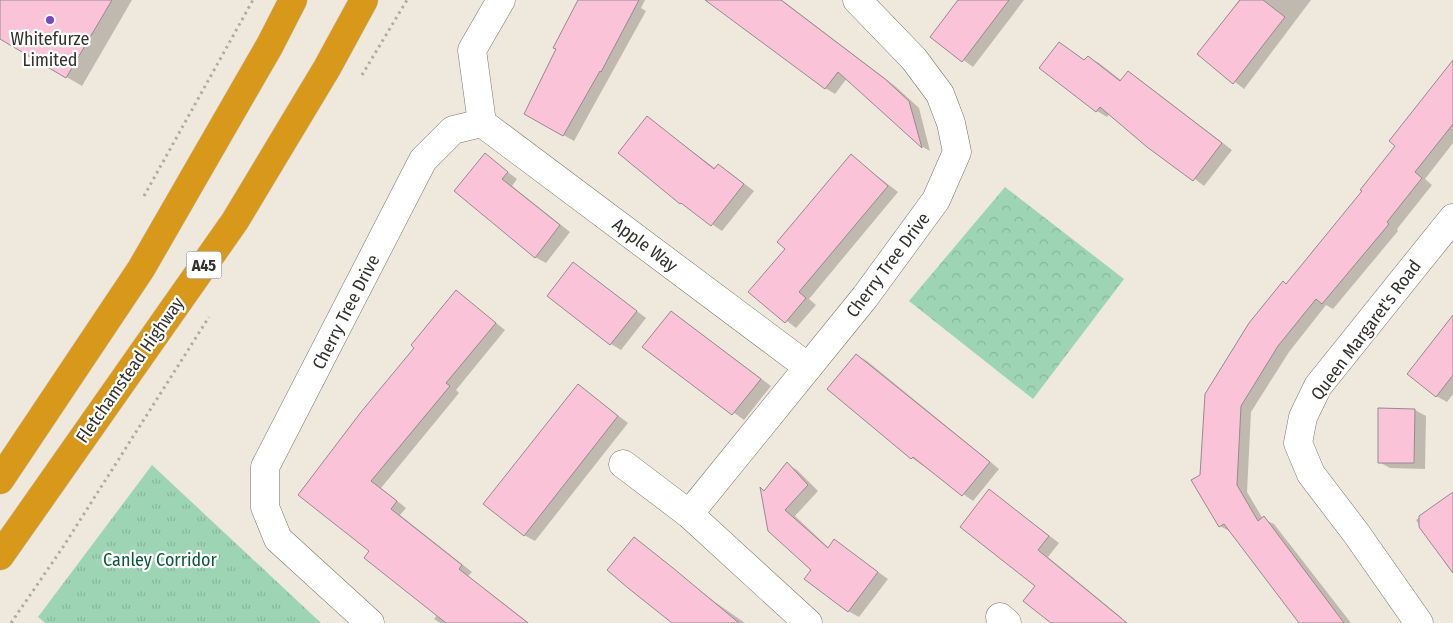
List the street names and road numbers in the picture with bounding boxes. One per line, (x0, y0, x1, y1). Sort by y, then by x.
street label: Cherry Tree Drive (841, 208, 935, 322)
street label: Apple Way (608, 213, 682, 277)
street label: Cherry Tree Drive (308, 251, 384, 373)
road number: A45 (186, 252, 222, 278)
street label: Queen Margaret's Road (1306, 256, 1426, 404)
street label: Fletchamstead Highway (71, 293, 189, 447)

